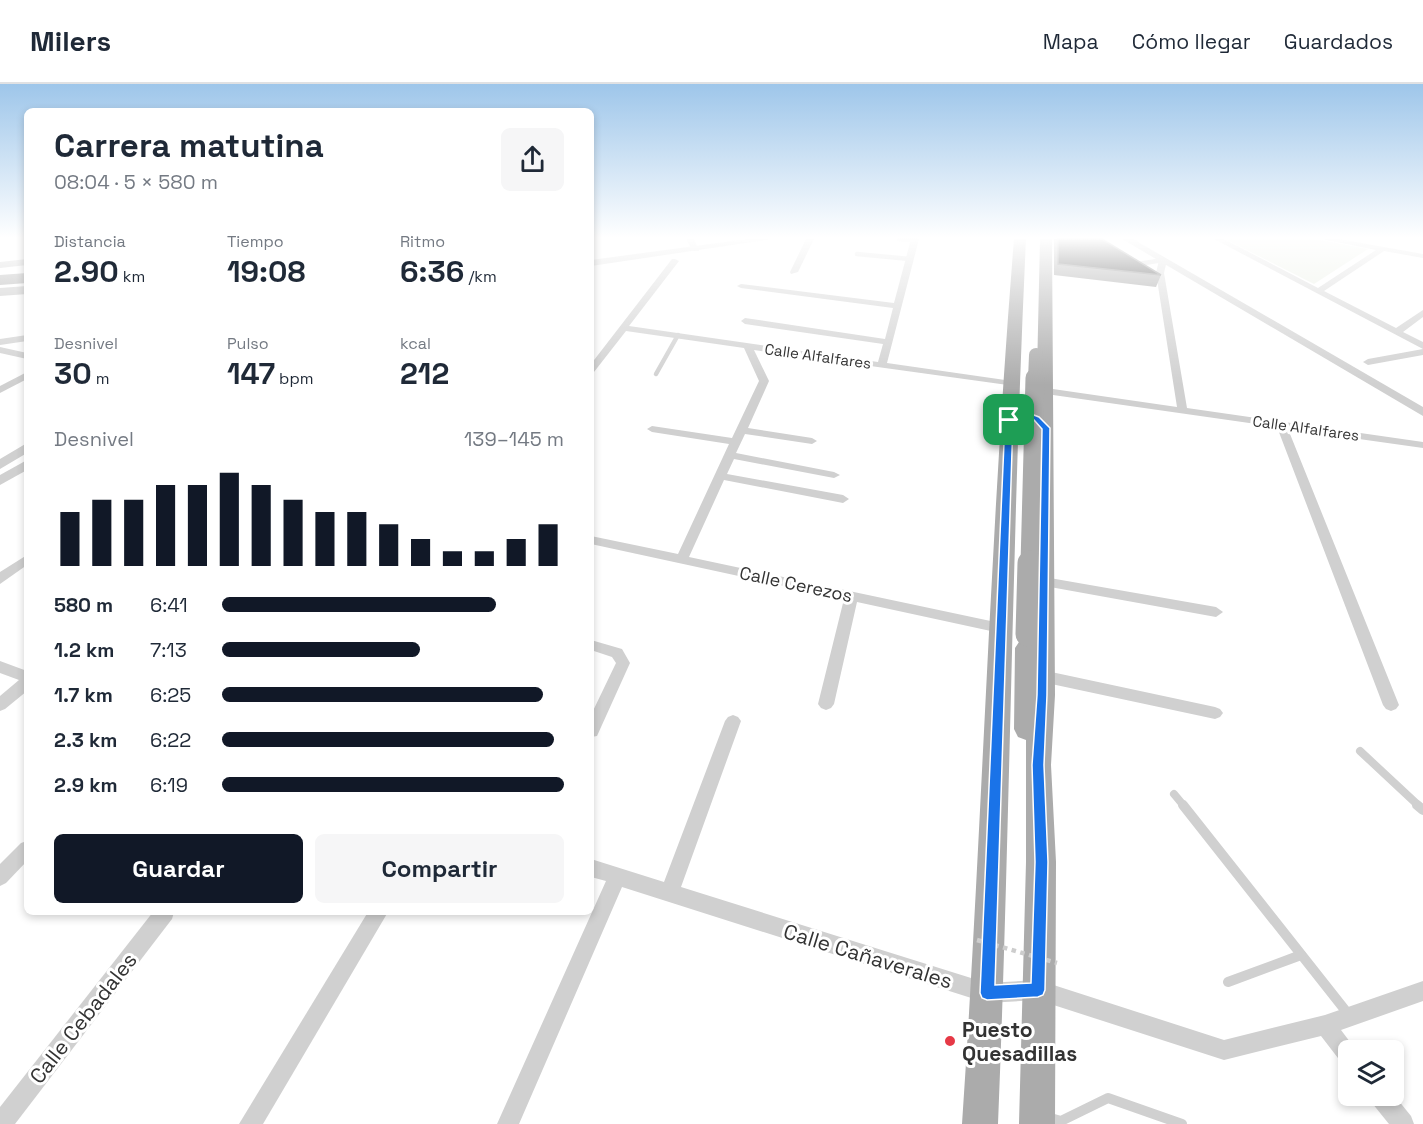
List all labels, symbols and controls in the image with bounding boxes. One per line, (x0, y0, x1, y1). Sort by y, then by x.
text: Milers (30, 23, 111, 59)
text: Mapa (1043, 28, 1099, 55)
text: Cómo llegar (1132, 28, 1251, 55)
text: Guardados (1284, 28, 1393, 55)
text: Carrera matutina (54, 125, 324, 167)
button: share (501, 128, 564, 191)
text: 08:04 · 5 × 580 m (54, 169, 218, 195)
text: Distancia (54, 231, 126, 252)
text: Tiempo (227, 231, 284, 252)
text: Ritmo (400, 231, 445, 252)
text: 2.90 (54, 252, 119, 291)
text: 19:08 (227, 252, 305, 291)
text: 6:36 (400, 252, 464, 291)
text: km (119, 266, 145, 287)
text: /km (464, 266, 497, 287)
text: Desnivel (54, 333, 118, 354)
text: Pulso (227, 333, 269, 354)
text: kcal (400, 333, 431, 354)
street label: Calle Alfalfares (764, 339, 873, 373)
text: 30 (54, 354, 92, 393)
text: 147 (227, 354, 275, 393)
text: 212 (400, 354, 449, 393)
text: m (92, 368, 110, 389)
text: bpm (275, 368, 313, 389)
pin (983, 394, 1034, 445)
icon: arrive (992, 403, 1025, 436)
street label: Calle Alfalfares (1252, 411, 1361, 445)
text: Desnivel (54, 426, 134, 452)
text: 139–145 m (464, 426, 564, 452)
street label: Calle Cerezos (738, 561, 854, 607)
text: 580 m (54, 592, 113, 618)
text: 6:41 (150, 592, 188, 618)
text: 1.2 km (54, 637, 114, 663)
text: 7:13 (150, 637, 187, 663)
text: 1.7 km (54, 682, 113, 708)
text: 6:25 (150, 682, 191, 708)
text: 2.3 km (54, 727, 117, 753)
text: 6:22 (150, 727, 191, 753)
text: 2.9 km (54, 772, 118, 798)
text: 6:19 (150, 772, 188, 798)
button: Guardar (54, 834, 303, 903)
button: Compartir (315, 834, 564, 903)
street label: Calle Cañaverales (780, 917, 956, 995)
street label: Calle Cebadales (23, 947, 143, 1089)
place label: Puesto Quesadillas (962, 1016, 1077, 1067)
marker: Puesto Quesadillas (943, 1034, 957, 1048)
map controls (1338, 1040, 1404, 1106)
button: layers (1338, 1040, 1404, 1106)

